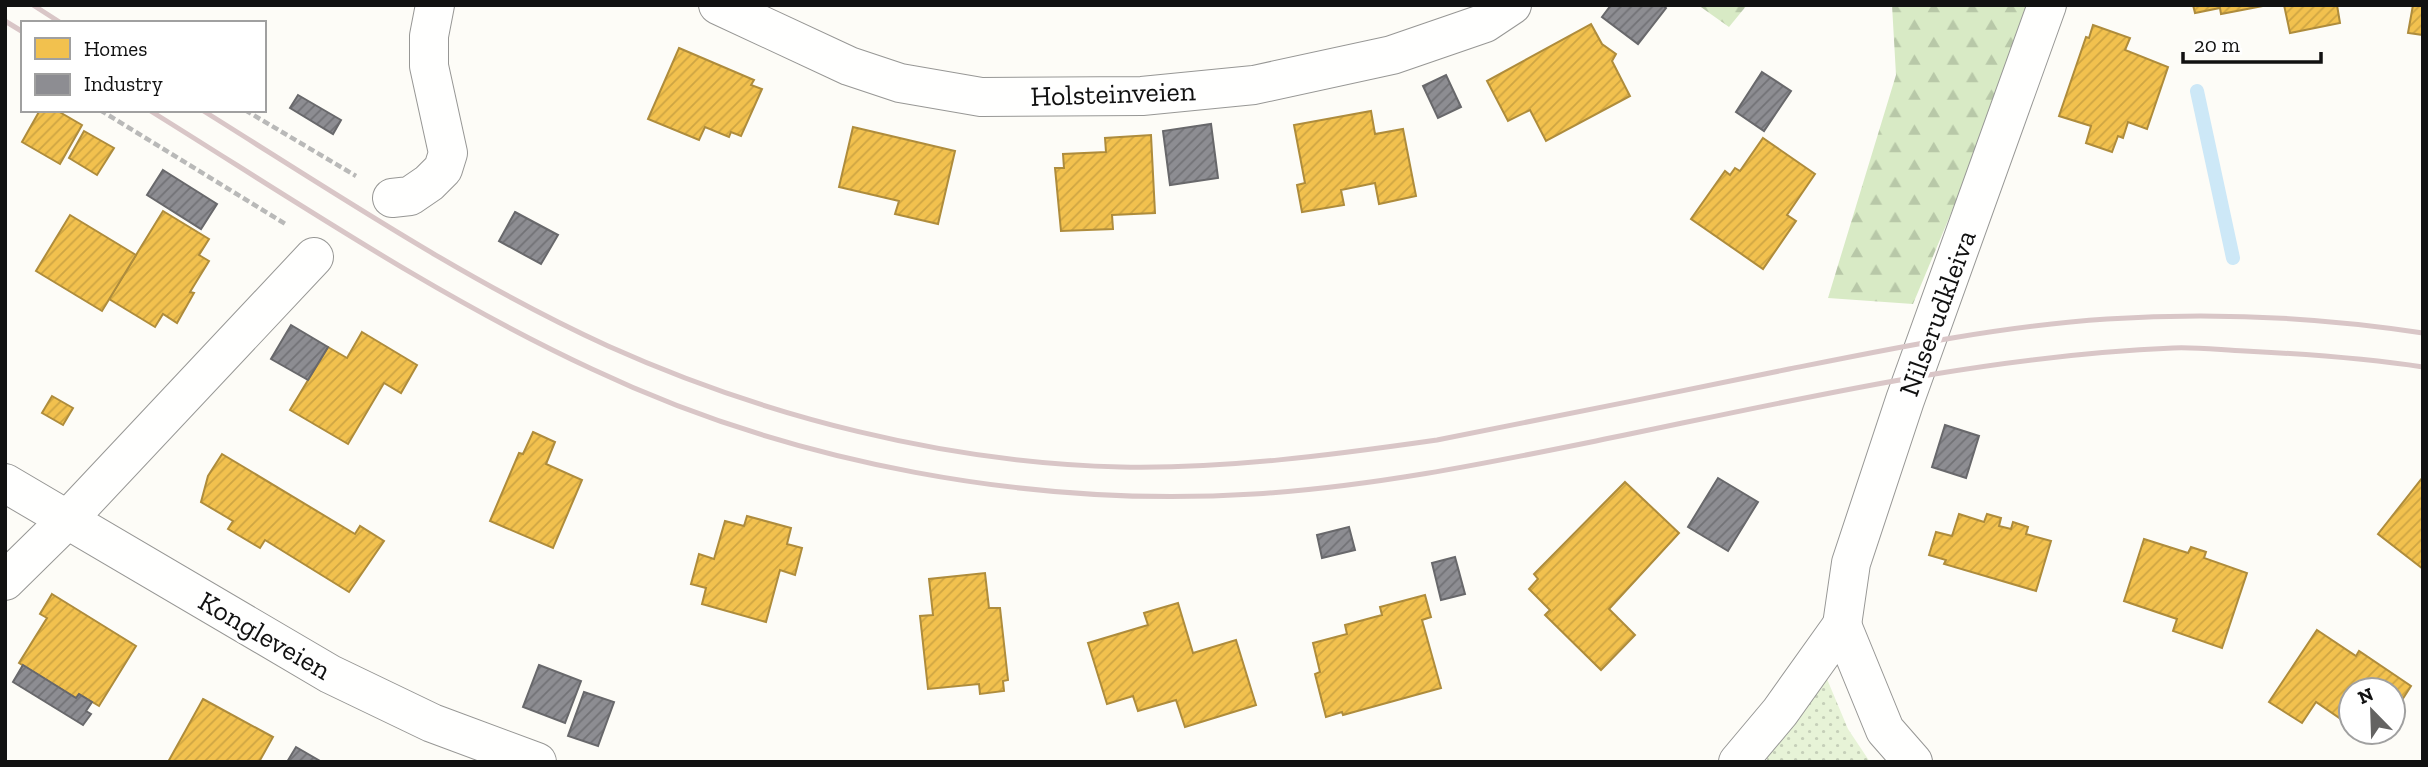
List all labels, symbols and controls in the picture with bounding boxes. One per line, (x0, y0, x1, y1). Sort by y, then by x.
legend (21, 21, 266, 112)
scale bar (2183, 21, 2321, 65)
text: 20 m (2194, 32, 2240, 57)
text: Homes (84, 36, 147, 61)
text: Industry (84, 71, 163, 96)
street label: Holsteinveien (1030, 74, 1196, 113)
street label: Nilserudkleiva (1892, 225, 1983, 401)
street label: Kongleveien (193, 584, 337, 687)
north arrow (2337, 676, 2407, 746)
text: N (2354, 682, 2377, 709)

